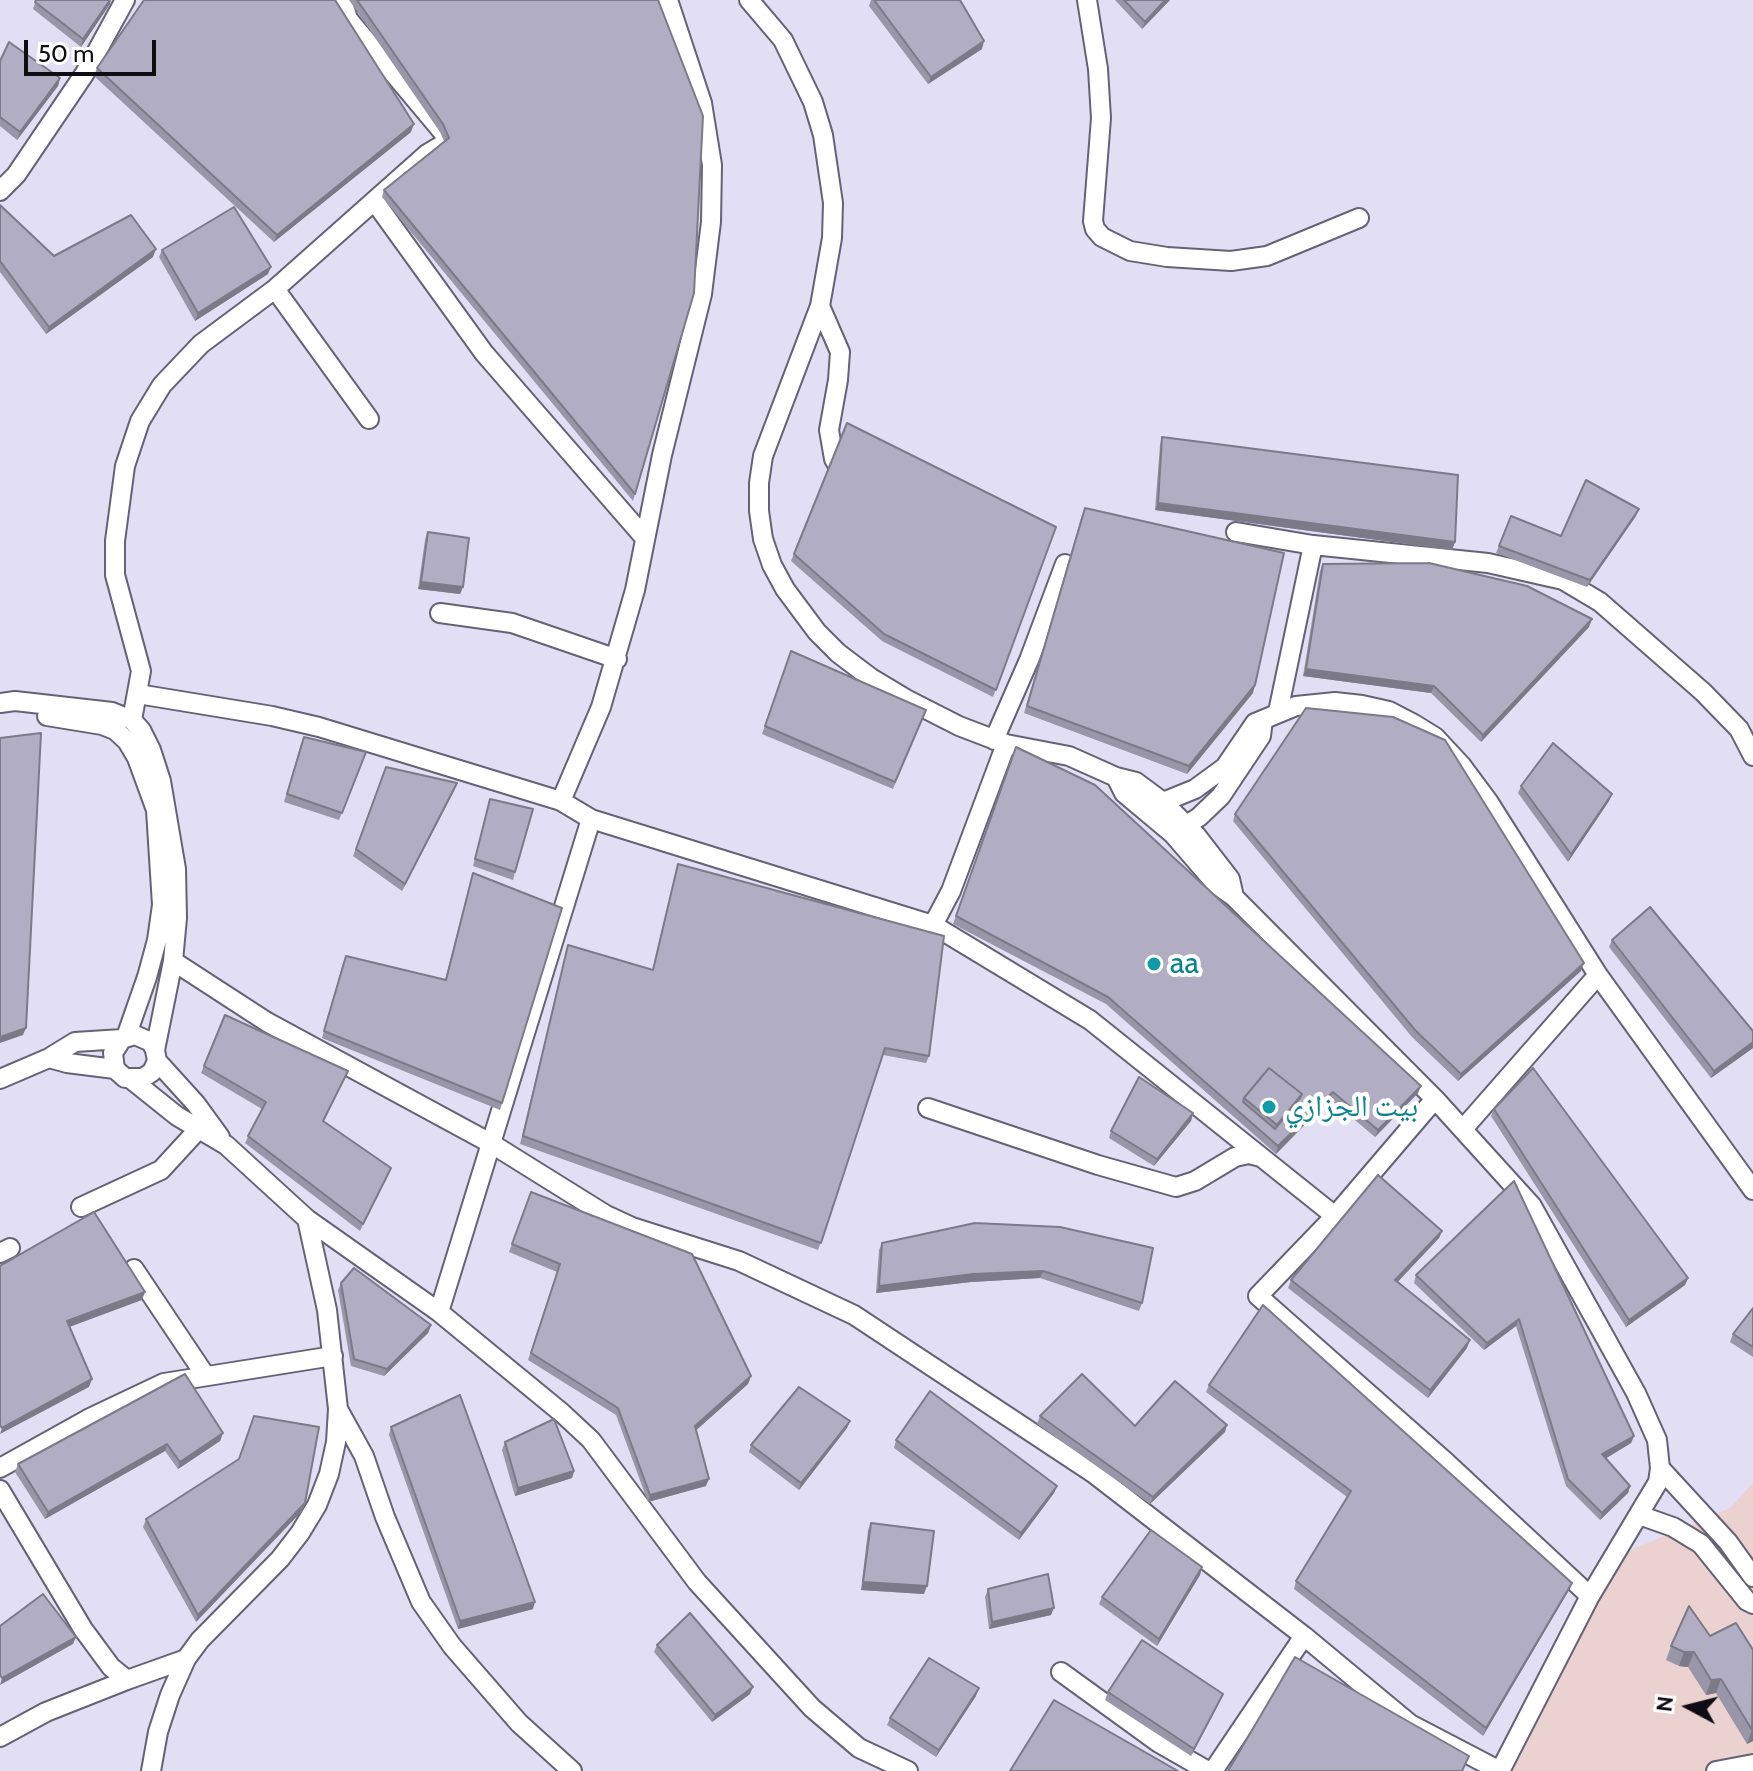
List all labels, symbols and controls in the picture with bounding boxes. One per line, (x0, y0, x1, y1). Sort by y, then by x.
scale bar (28, 24, 160, 74)
text: 50 m (38, 39, 94, 68)
place label: aa (1170, 946, 1199, 982)
marker: aa (1145, 955, 1163, 973)
place label: بيت الجزازي (1285, 1089, 1418, 1125)
marker: بيت الجزازي (1260, 1098, 1278, 1116)
north arrow (1649, 1667, 1729, 1747)
text: N (1650, 1695, 1679, 1713)

